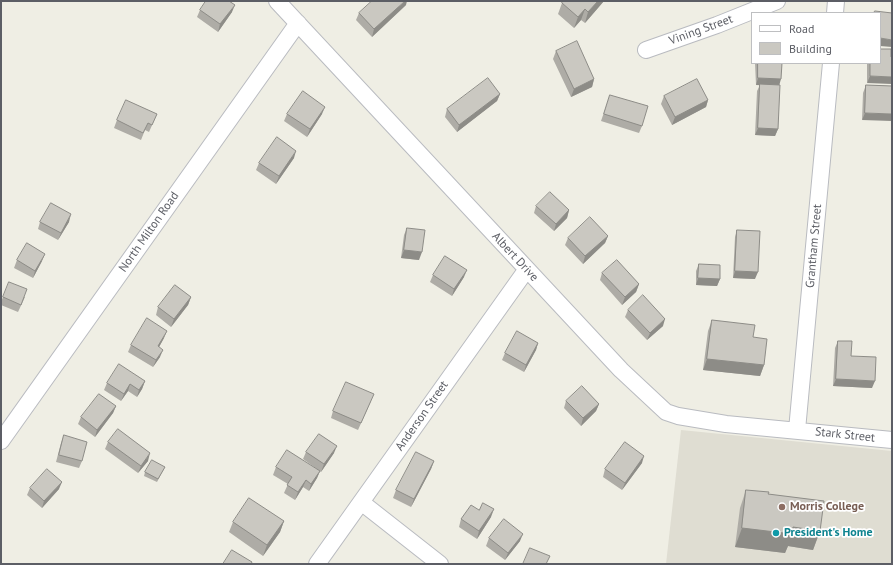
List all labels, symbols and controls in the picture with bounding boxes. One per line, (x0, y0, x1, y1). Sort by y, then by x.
street label: Vining Street (667, 12, 735, 48)
legend (751, 12, 881, 64)
text: Road (789, 21, 814, 36)
text: Building (789, 41, 832, 56)
street label: North Milton Road (116, 189, 182, 275)
street label: Grantham Street (803, 203, 825, 289)
street label: Albert Drive (489, 230, 541, 284)
street label: Anderson Street (393, 378, 451, 454)
street label: Stark Street (814, 425, 876, 445)
place label: Morris College (790, 500, 864, 514)
marker: Morris College (777, 502, 787, 512)
place label: President's Home (784, 526, 873, 540)
marker: President's Home (771, 528, 781, 538)

